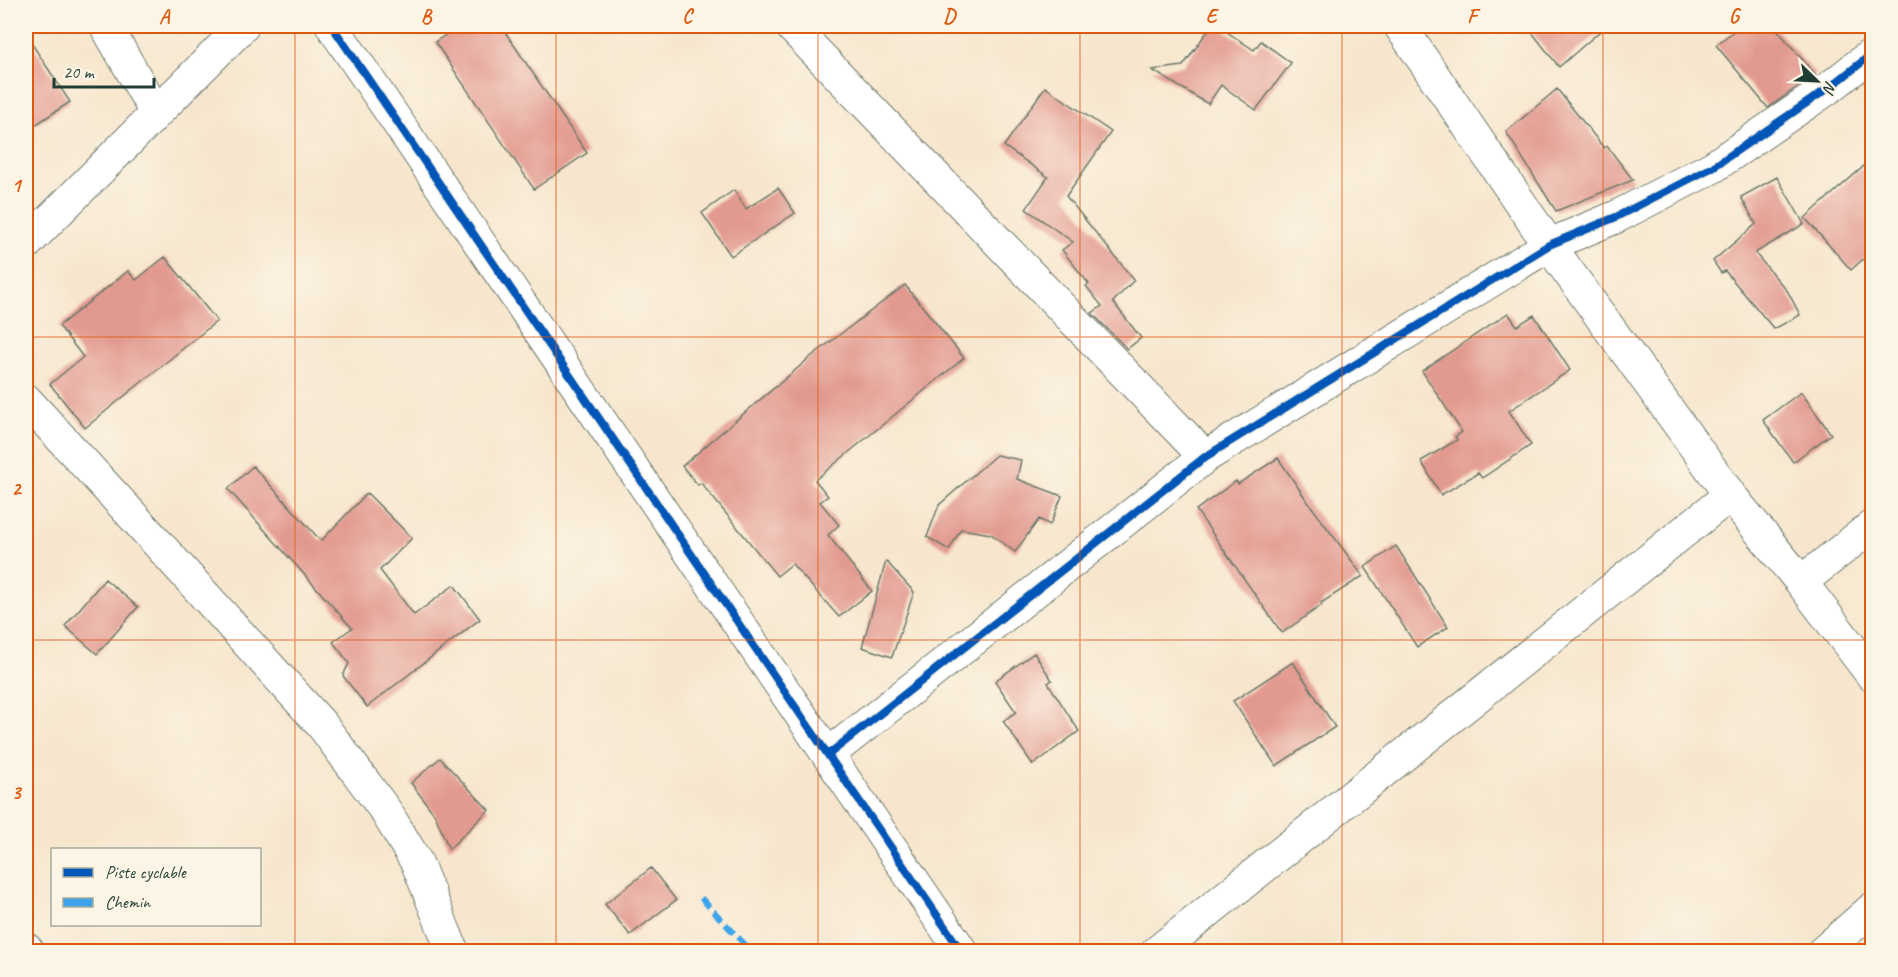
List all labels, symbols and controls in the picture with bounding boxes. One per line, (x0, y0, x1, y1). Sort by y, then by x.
text: A (159, 4, 171, 29)
text: B (421, 4, 433, 29)
text: C (682, 4, 694, 29)
text: D (943, 4, 957, 29)
text: E (1206, 4, 1220, 29)
text: F (1467, 4, 1481, 29)
text: G (1729, 4, 1742, 29)
scale bar (54, 51, 154, 89)
north arrow (1787, 51, 1847, 111)
text: 20 m (63, 61, 96, 83)
text: N (1817, 78, 1841, 98)
text: 1 (12, 173, 23, 198)
text: 2 (12, 476, 23, 501)
text: 3 (12, 780, 23, 805)
legend (51, 848, 261, 926)
text: Piste cyclable (105, 861, 187, 883)
text: Chemin (105, 891, 151, 913)

